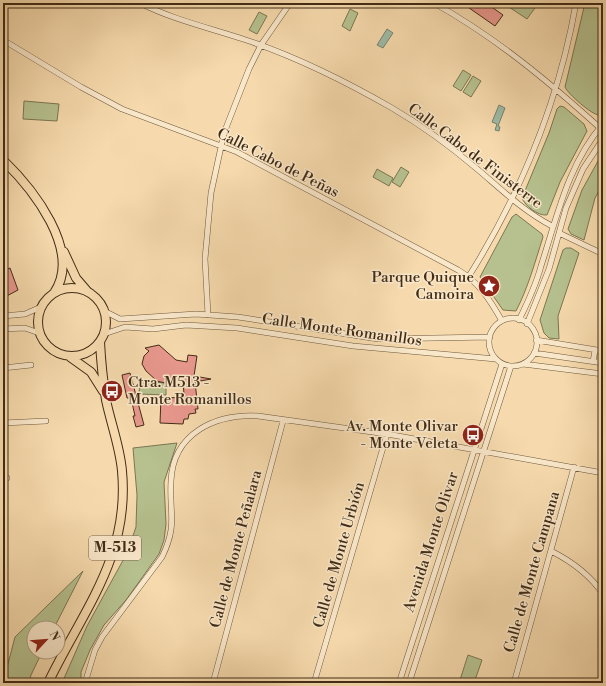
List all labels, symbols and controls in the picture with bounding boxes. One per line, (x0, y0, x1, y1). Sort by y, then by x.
street label: Calle Cabo de Finisterre (404, 99, 546, 213)
street label: Calle Cabo de Peñas (214, 124, 342, 202)
place label: Parque Quique Camoira (371, 268, 474, 304)
place icon: Parque Quique Camoira (476, 273, 502, 299)
street label: Calle Monte Romanillos (261, 309, 423, 351)
place label: Ctra. M513 - Monte Romanillos (128, 373, 252, 409)
bus stop icon: Ctra. M513 - Monte Romanillos (99, 378, 125, 404)
place label: Av. Monte Olivar - Monte Veleta (345, 417, 459, 453)
bus stop icon: Av. Monte Olivar - Monte Veleta (460, 422, 486, 448)
street label: Calle de Monte Peñalara (206, 468, 266, 630)
street label: Avenida Monte Olivar (399, 469, 463, 616)
street label: Calle de Monte Urbión (309, 480, 369, 630)
street label: Calle de Monte Campana (500, 489, 564, 655)
road number: M-513 (89, 536, 141, 560)
north arrow (26, 620, 66, 660)
text: N (46, 629, 62, 643)

